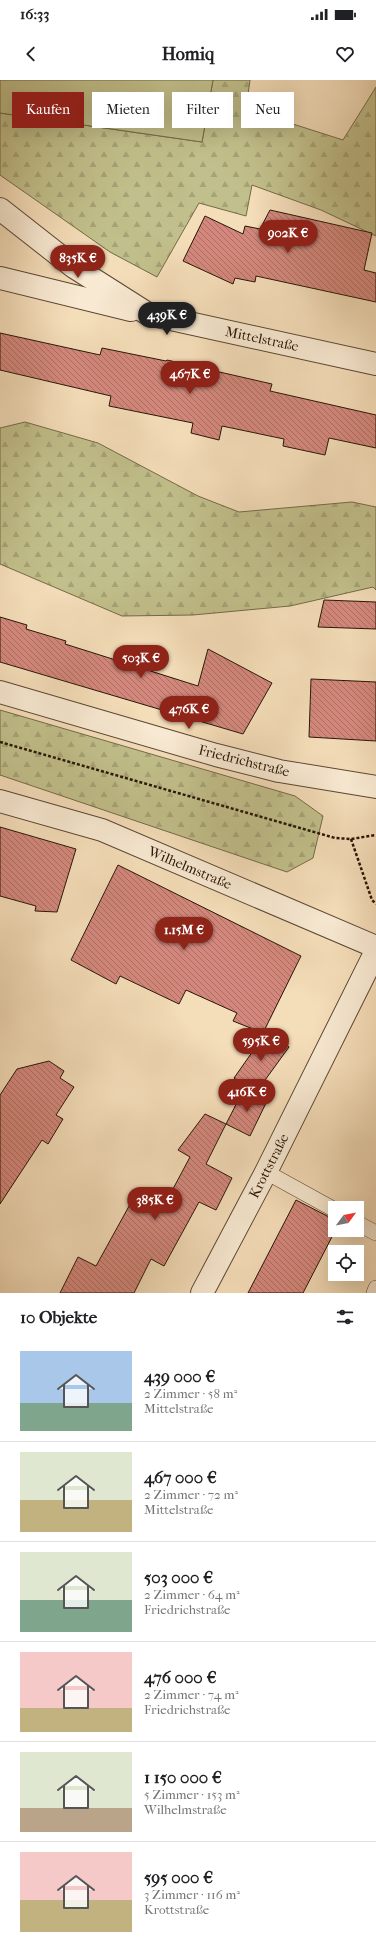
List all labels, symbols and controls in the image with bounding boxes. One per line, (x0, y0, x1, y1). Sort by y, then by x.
text: 16:33 (20, 5, 49, 23)
icon: back (20, 43, 42, 65)
icon: heart (334, 43, 356, 65)
text: Homiq (162, 44, 214, 65)
chip: Kaufen (12, 92, 84, 128)
chip: Mieten (92, 92, 164, 128)
chip: Filter (172, 92, 233, 128)
chip: Neu (241, 92, 294, 128)
pin: 902K € (255, 220, 321, 254)
text: 902K € (268, 225, 308, 240)
pin: 835K € (45, 245, 111, 279)
text: 835K € (59, 250, 97, 265)
pin: 439K € (134, 302, 200, 336)
text: 439K € (147, 307, 187, 322)
street label: Mittelstraße (224, 323, 300, 355)
pin: 467K € (157, 361, 223, 395)
text: 467K € (170, 366, 210, 381)
pin: 503K € (108, 645, 174, 679)
text: 503K € (122, 650, 160, 665)
pin: 476K € (156, 696, 222, 730)
text: 476K € (169, 701, 209, 716)
street label: Friedrichstraße (197, 741, 291, 781)
street label: Wilhelmstraße (145, 842, 234, 893)
pin: 1.15M € (147, 917, 221, 951)
text: 1.15M € (164, 922, 204, 937)
pin: 595K € (228, 1028, 294, 1062)
text: 595K € (242, 1033, 280, 1048)
pin: 416K € (214, 1079, 280, 1113)
text: 416K € (227, 1084, 267, 1099)
street label: Krottstraße (245, 1131, 293, 1201)
pin: 385K € (122, 1187, 188, 1221)
text: 385K € (136, 1192, 174, 1207)
north arrow (328, 1201, 364, 1237)
map controls (328, 1201, 364, 1281)
button: locate (328, 1245, 364, 1281)
icon: filters (334, 1306, 356, 1328)
text: 10 Objekte (20, 1307, 97, 1327)
text: 439 000 € (144, 1366, 215, 1386)
icon: home (52, 1367, 100, 1415)
text: 2 Zimmer · 58 m² (144, 1386, 237, 1401)
text: Mittelstraße (144, 1401, 213, 1416)
text: 467 000 € (144, 1467, 217, 1487)
icon: home (52, 1468, 100, 1516)
text: 2 Zimmer · 72 m² (144, 1487, 238, 1502)
text: Mittelstraße (144, 1502, 213, 1517)
text: 503 000 € (144, 1567, 213, 1587)
icon: home (52, 1568, 100, 1616)
text: 2 Zimmer · 64 m² (144, 1587, 240, 1602)
text: Friedrichstraße (144, 1602, 231, 1617)
text: 476 000 € (144, 1667, 217, 1687)
icon: home (52, 1668, 100, 1716)
text: 2 Zimmer · 74 m² (144, 1687, 239, 1702)
text: Friedrichstraße (144, 1702, 231, 1717)
text: 1 150 000 € (144, 1767, 222, 1787)
icon: home (52, 1768, 100, 1816)
text: 5 Zimmer · 153 m² (144, 1787, 240, 1802)
text: Wilhelmstraße (144, 1802, 227, 1817)
text: 595 000 € (144, 1867, 213, 1887)
icon: home (52, 1868, 100, 1916)
text: 3 Zimmer · 116 m² (144, 1887, 240, 1902)
text: Krottstraße (144, 1902, 209, 1917)

